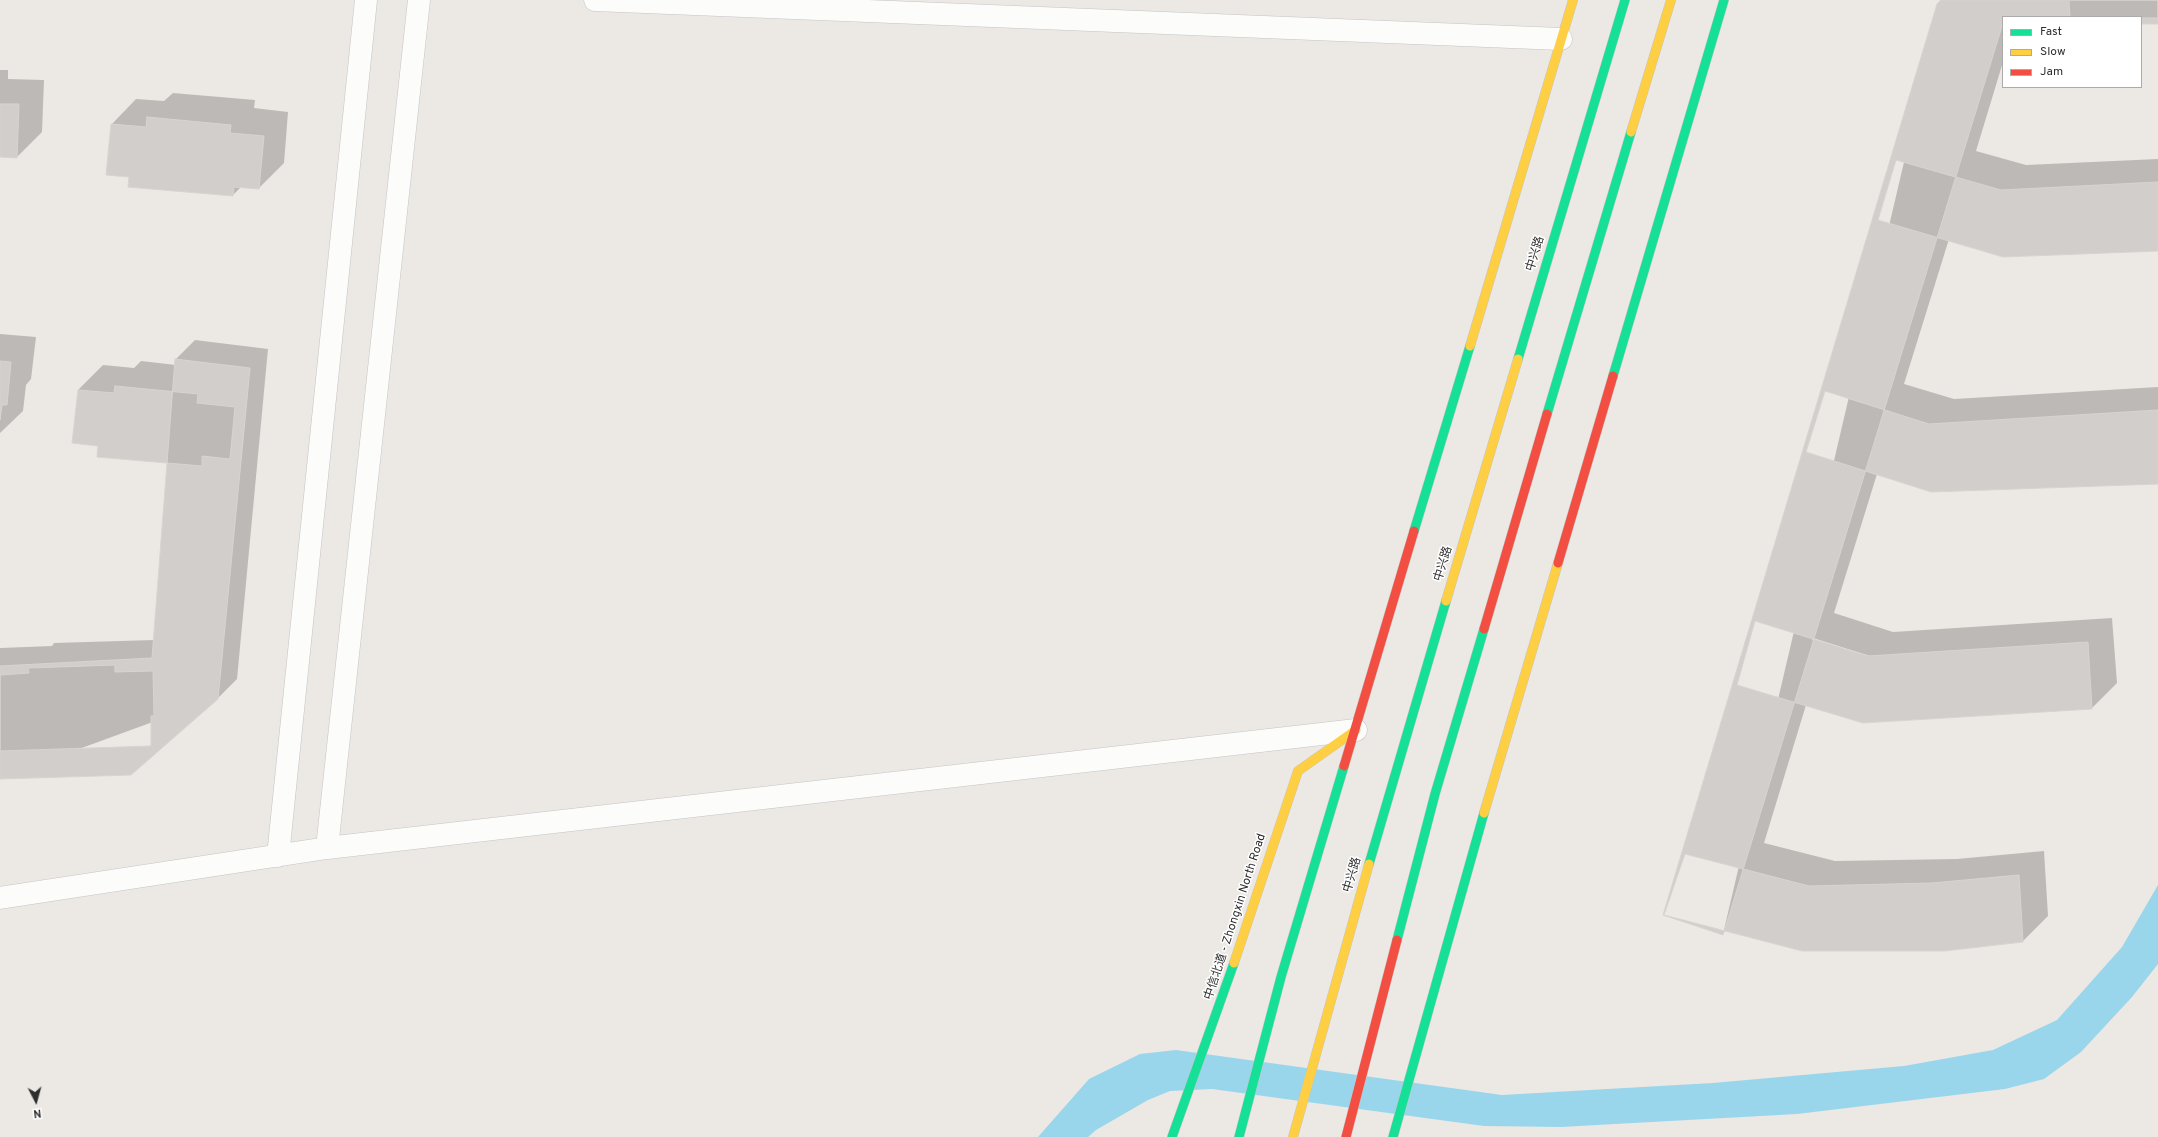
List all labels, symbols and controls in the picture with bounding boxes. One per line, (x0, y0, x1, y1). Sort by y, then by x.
legend (2002, 16, 2142, 88)
text: Fast (2040, 24, 2062, 40)
text: Slow (2040, 44, 2066, 60)
text: Jam (2040, 64, 2063, 80)
street label: 中兴路 (1524, 235, 1548, 273)
street label: 中兴路 (1432, 545, 1456, 583)
street label: 中信北道 - Zhongxin North Road (1202, 832, 1270, 1002)
street label: 中兴路 (1341, 856, 1365, 894)
north arrow (16, 1081, 56, 1121)
text: N (33, 1106, 42, 1120)

